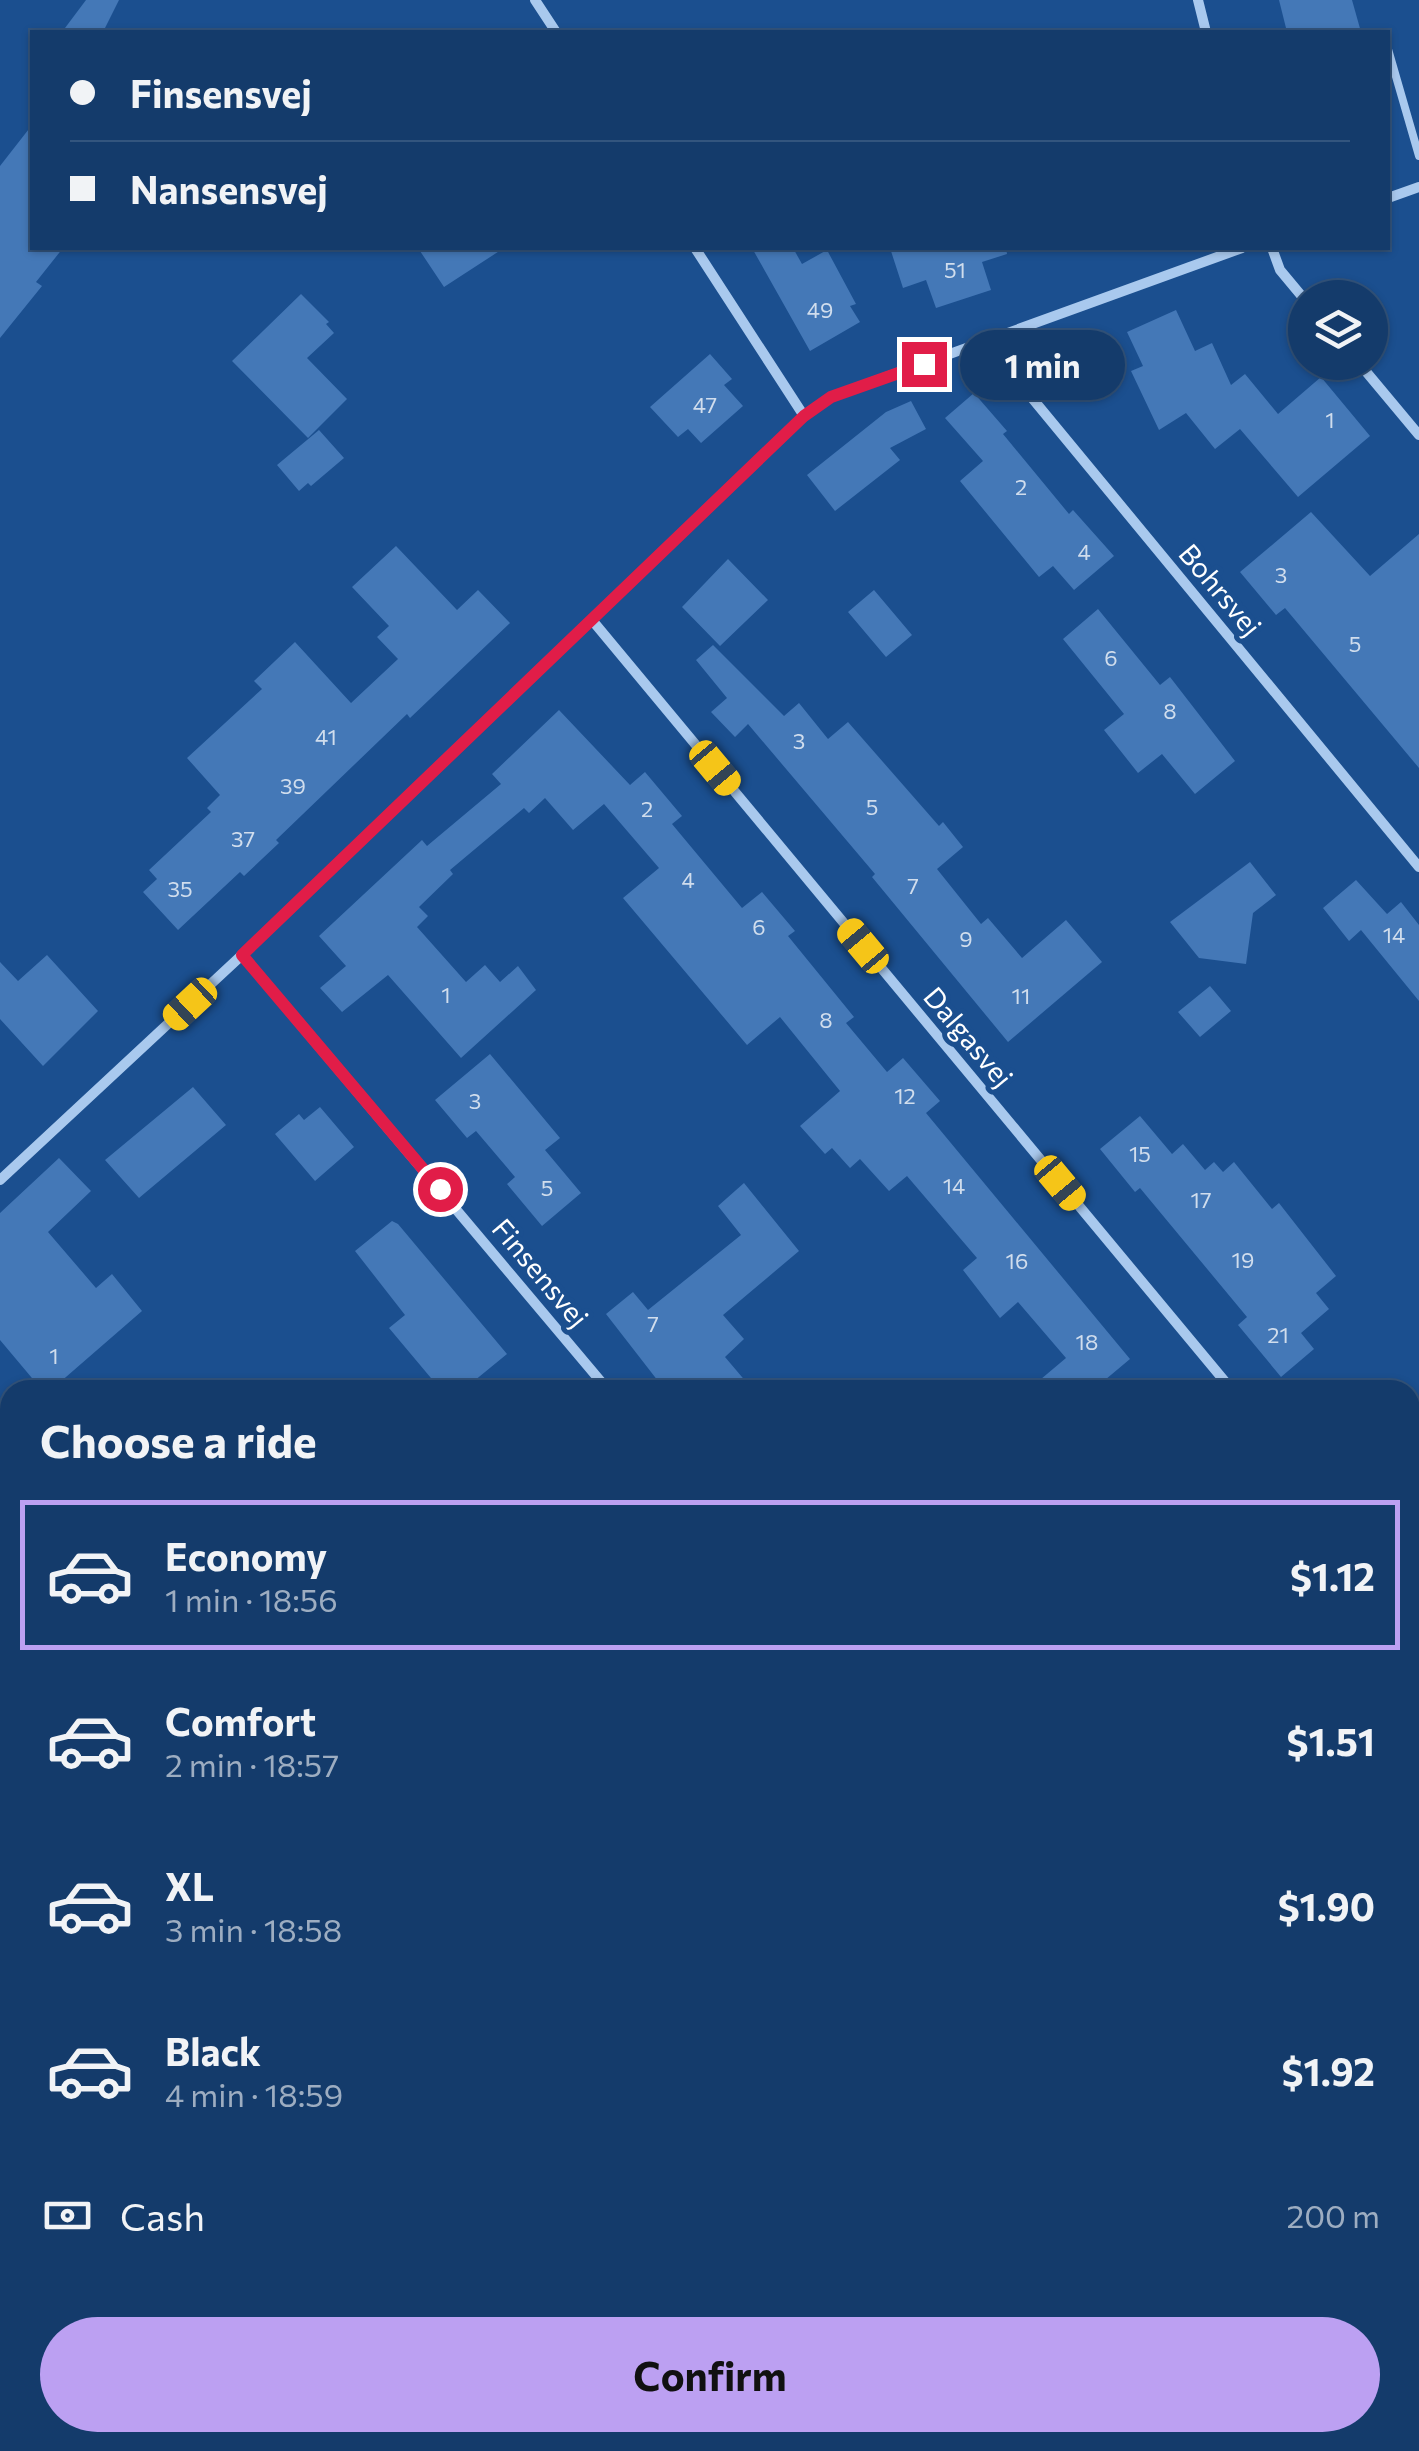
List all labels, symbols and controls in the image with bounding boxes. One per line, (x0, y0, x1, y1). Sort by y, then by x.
text: Finsensvej (130, 69, 312, 116)
text: Nansensvej (130, 165, 328, 212)
house number: 51 (944, 256, 966, 283)
map controls (1288, 280, 1388, 380)
button: layers (1288, 280, 1388, 380)
house number: 49 (807, 296, 833, 323)
callout: 1 min (959, 329, 1124, 399)
route end (902, 342, 947, 387)
text: 1 min (1005, 345, 1080, 385)
house number: 47 (693, 391, 717, 418)
house number: 1 (1325, 406, 1335, 433)
house number: 2 (1015, 473, 1027, 500)
street label: Bohrsvej (1172, 536, 1269, 642)
house number: 4 (1077, 538, 1091, 565)
house number: 3 (1275, 561, 1287, 588)
house number: 5 (1349, 630, 1361, 657)
house number: 6 (1104, 644, 1118, 671)
house number: 8 (1163, 697, 1177, 724)
house number: 41 (315, 723, 337, 750)
house number: 3 (793, 727, 805, 754)
car (684, 735, 746, 801)
house number: 39 (280, 772, 306, 799)
house number: 5 (866, 793, 878, 820)
house number: 2 (641, 795, 653, 822)
house number: 37 (231, 825, 255, 852)
house number: 4 (681, 866, 695, 893)
house number: 7 (907, 872, 919, 899)
house number: 35 (167, 875, 193, 902)
house number: 6 (752, 913, 766, 940)
car (832, 913, 894, 979)
house number: 14 (1383, 921, 1405, 948)
house number: 9 (959, 925, 973, 952)
car (158, 973, 222, 1035)
street label: Dalgasvej (917, 979, 1020, 1093)
house number: 1 (441, 981, 451, 1008)
house number: 11 (1012, 982, 1030, 1009)
house number: 8 (819, 1006, 833, 1033)
house number: 12 (894, 1082, 916, 1109)
house number: 3 (469, 1087, 481, 1114)
house number: 15 (1129, 1140, 1151, 1167)
car (1029, 1150, 1091, 1216)
route start (418, 1167, 463, 1212)
house number: 14 (943, 1172, 965, 1199)
house number: 5 (541, 1174, 553, 1201)
house number: 17 (1190, 1186, 1212, 1213)
street label: Finsensvej (486, 1211, 596, 1333)
house number: 19 (1232, 1246, 1254, 1273)
house number: 16 (1006, 1247, 1028, 1274)
house number: 7 (647, 1310, 659, 1337)
house number: 21 (1267, 1321, 1289, 1348)
house number: 18 (1076, 1328, 1098, 1355)
house number: 1 (49, 1342, 59, 1369)
text: Choose a ride (40, 1412, 317, 1467)
icon: car (45, 1530, 135, 1620)
text: Economy (165, 1532, 327, 1579)
text: $1.12 (1290, 1552, 1375, 1599)
text: 1 min · 18:56 (165, 1579, 338, 1619)
icon: car (45, 1695, 135, 1785)
text: Comfort (165, 1697, 316, 1744)
text: $1.51 (1287, 1717, 1375, 1764)
text: 2 min · 18:57 (165, 1744, 339, 1784)
icon: car (45, 1860, 135, 1950)
text: XL (165, 1862, 214, 1909)
text: $1.90 (1278, 1882, 1375, 1929)
text: 3 min · 18:58 (165, 1909, 342, 1949)
icon: car (45, 2025, 135, 2115)
text: Black (165, 2027, 261, 2074)
text: $1.92 (1282, 2047, 1375, 2094)
text: 4 min · 18:59 (165, 2074, 343, 2114)
icon: cash (40, 2188, 95, 2243)
text: Cash (120, 2192, 205, 2239)
text: 200 m (1287, 2195, 1380, 2235)
button: Confirm (40, 2317, 1380, 2432)

